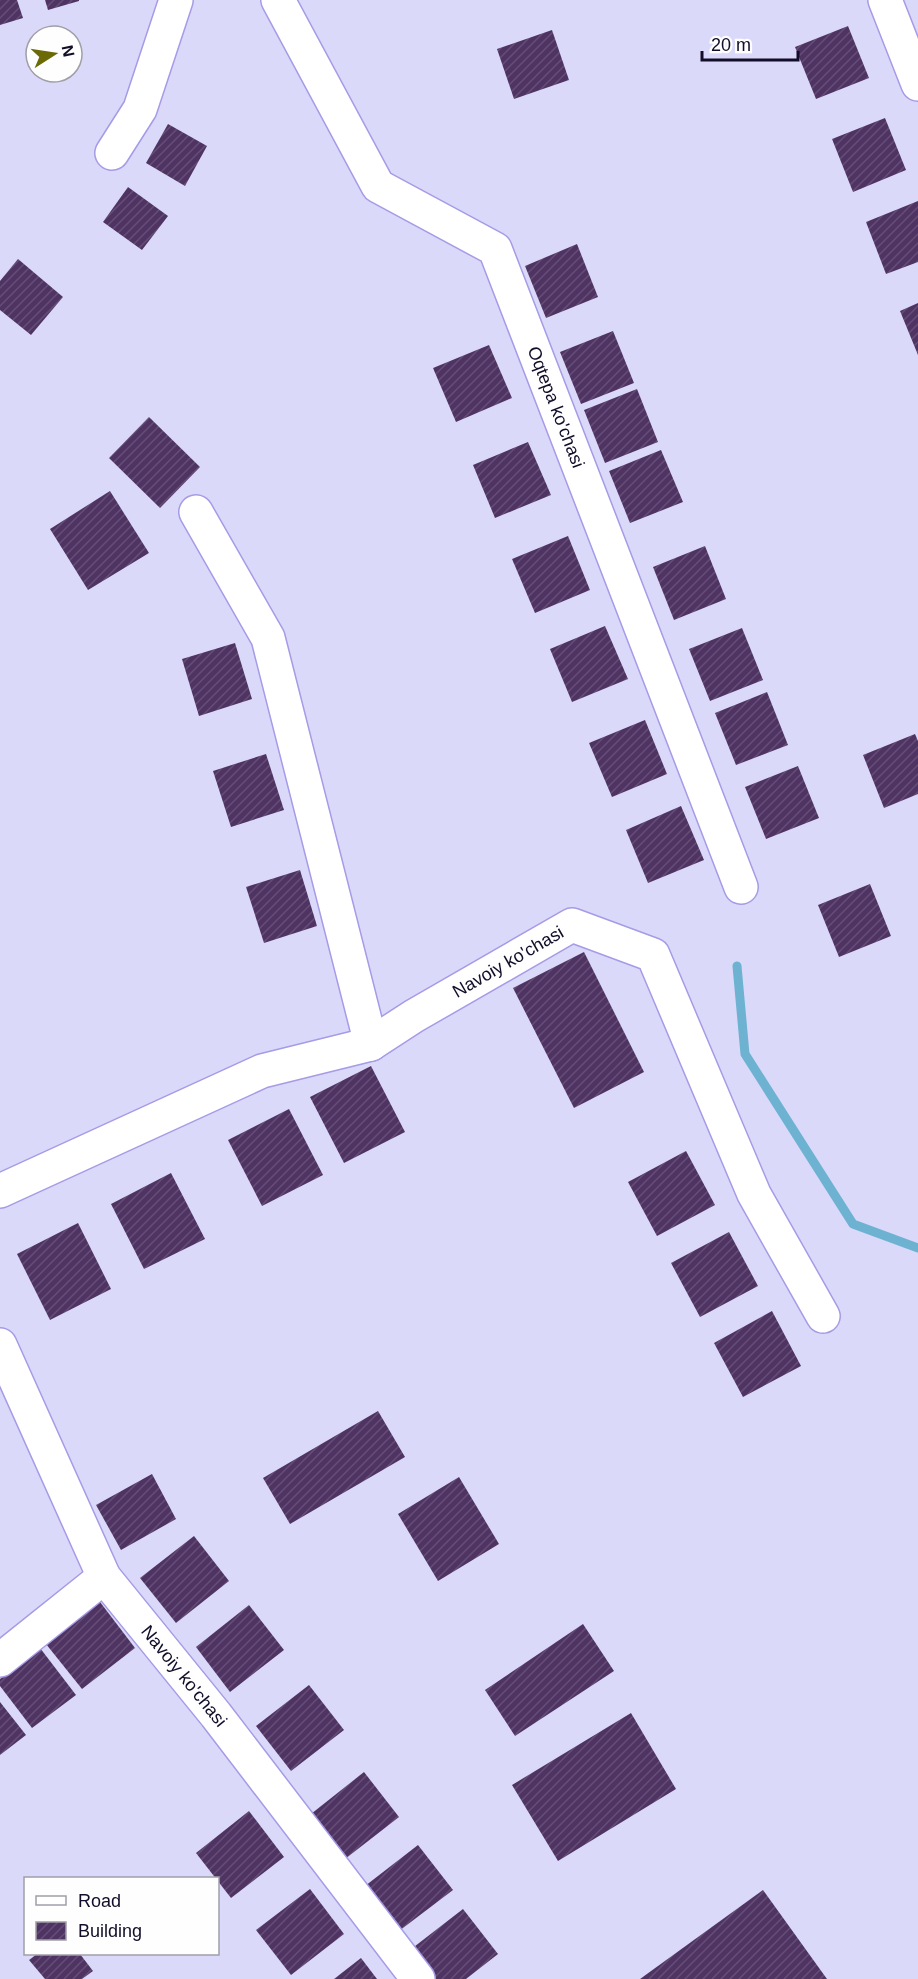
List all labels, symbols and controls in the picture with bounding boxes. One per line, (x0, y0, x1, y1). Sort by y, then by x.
north arrow (24, 24, 84, 84)
scale bar (702, 24, 798, 62)
text: 20 m (711, 35, 751, 55)
text: N (59, 44, 78, 58)
street label: Oqtepa ko'chasi (524, 343, 588, 471)
street label: Navoiy ko'chasi (449, 922, 567, 1002)
street label: Navoiy ko'chasi (137, 1621, 231, 1731)
legend (24, 1877, 219, 1955)
text: Road (78, 1891, 121, 1911)
text: Building (78, 1921, 142, 1941)

